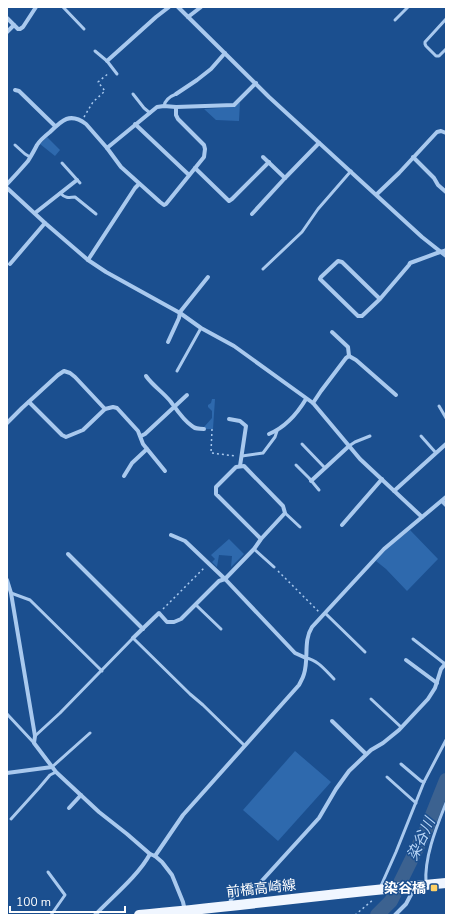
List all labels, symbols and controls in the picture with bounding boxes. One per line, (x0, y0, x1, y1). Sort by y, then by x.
water label: 染谷川 (402, 813, 440, 864)
street label: 前橋高崎線 (225, 875, 297, 902)
place label: 染谷橋 (384, 879, 426, 898)
marker: 染谷橋 (429, 883, 439, 893)
scale bar (10, 888, 125, 914)
text: 100 m (16, 894, 51, 910)

